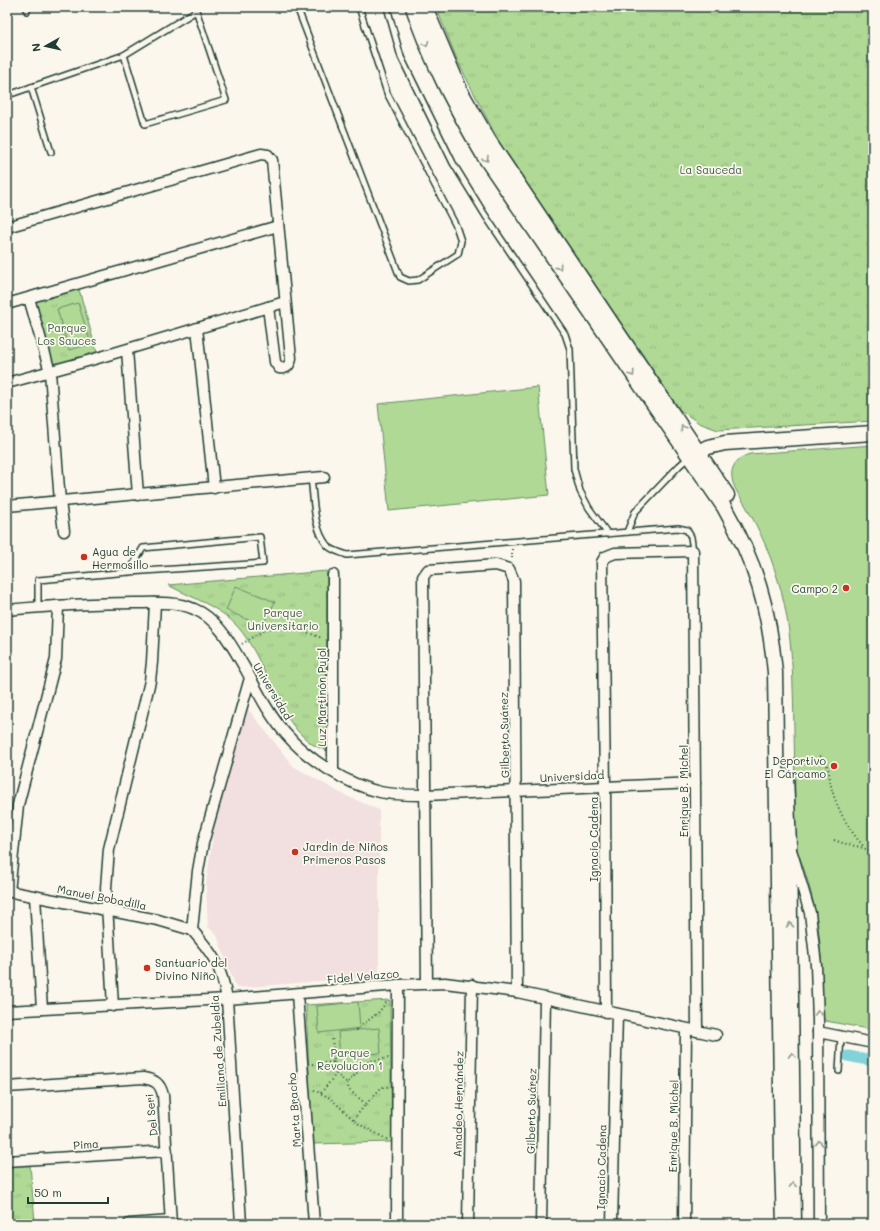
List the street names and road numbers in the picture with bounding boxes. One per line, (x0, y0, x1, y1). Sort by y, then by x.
street label: Luz Martinón Pujol (314, 648, 329, 746)
street label: Universidad (250, 660, 296, 723)
street label: Gilberto Suárez (496, 692, 512, 778)
street label: Enrique B. Michel (676, 745, 691, 837)
street label: Universidad (539, 767, 605, 785)
street label: Ignacio Cadena (586, 796, 601, 882)
street label: Manuel Bobadilla (56, 881, 148, 913)
street label: Fidel Velazco (326, 965, 400, 987)
street label: Emiliana de Zubeldia (207, 994, 229, 1108)
street label: Amadeo Hernández (450, 1051, 466, 1157)
street label: Gilberto Suárez (523, 1068, 539, 1154)
street label: Marta Bracho (284, 1072, 304, 1148)
street label: Enrique B. Michel (665, 1080, 681, 1172)
street label: Del Seri (141, 1093, 161, 1137)
street label: Ignacio Cadena (593, 1124, 609, 1210)
street label: Pima (73, 1136, 99, 1152)

